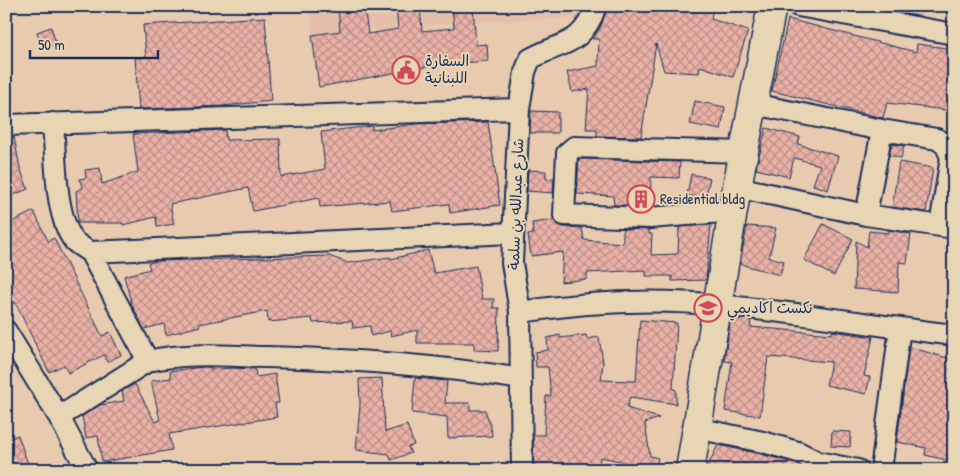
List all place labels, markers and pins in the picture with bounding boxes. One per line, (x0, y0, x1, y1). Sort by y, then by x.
place label: السفارة اللبنانية (425, 50, 469, 88)
public building icon: السفارة اللبنانية (391, 55, 421, 85)
building icon: Residential bldg (626, 184, 656, 214)
place label: Residential bldg (660, 188, 745, 209)
school or university icon: نكست اكاديمي (693, 293, 723, 323)
place label: نكست اكاديمي (727, 297, 813, 321)

